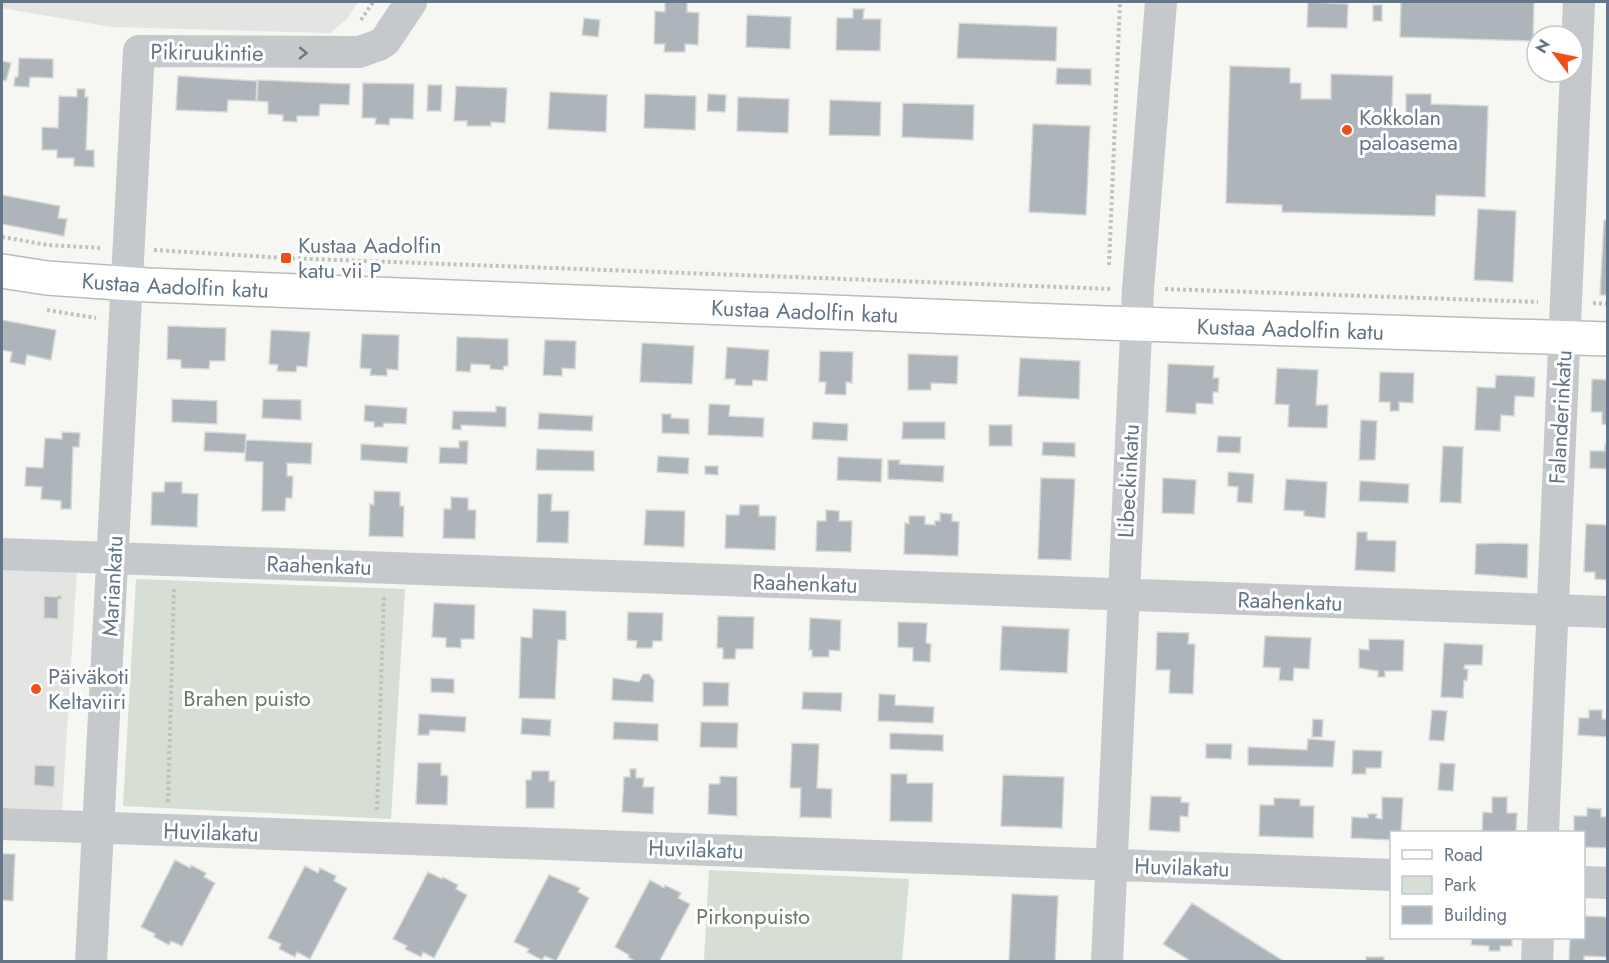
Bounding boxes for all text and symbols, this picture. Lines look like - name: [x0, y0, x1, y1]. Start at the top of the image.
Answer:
- north arrow: [1525, 24, 1585, 84]
- street label: Pikiruukintie: [150, 35, 264, 69]
- text: N: [1530, 35, 1556, 58]
- one-way arrow: [298, 47, 307, 59]
- place label: Kokkolan paloasema: [1359, 101, 1458, 158]
- marker: Kokkolan paloasema: [1340, 123, 1354, 137]
- place label: Kustaa Aadolfin katu vii P: [298, 229, 442, 286]
- marker: Kustaa Aadolfin katu vii P: [279, 251, 293, 265]
- street label: Kustaa Aadolfin katu: [81, 264, 269, 306]
- street label: Kustaa Aadolfin katu: [710, 291, 899, 331]
- street label: Kustaa Aadolfin katu: [1196, 310, 1385, 348]
- street label: Falanderinkatu: [1541, 349, 1579, 485]
- street label: Libeckinkatu: [1109, 423, 1147, 539]
- street label: Mariankatu: [93, 535, 131, 637]
- street label: Raahenkatu: [266, 547, 372, 583]
- street label: Raahenkatu: [752, 565, 858, 601]
- street label: Raahenkatu: [1237, 583, 1343, 619]
- place label: Päiväkoti Keltaviiri: [48, 660, 129, 717]
- marker: Päiväkoti Keltaviiri: [29, 682, 43, 696]
- park label: Brahen puisto: [183, 682, 311, 714]
- street label: Huvilakatu: [163, 814, 259, 850]
- street label: Huvilakatu: [648, 831, 744, 867]
- legend: [1390, 831, 1585, 939]
- text: Road: [1444, 842, 1483, 868]
- street label: Huvilakatu: [1134, 849, 1230, 885]
- text: Park: [1444, 872, 1476, 898]
- park label: Pirkonpuisto: [696, 900, 810, 932]
- text: Building: [1444, 902, 1507, 928]

